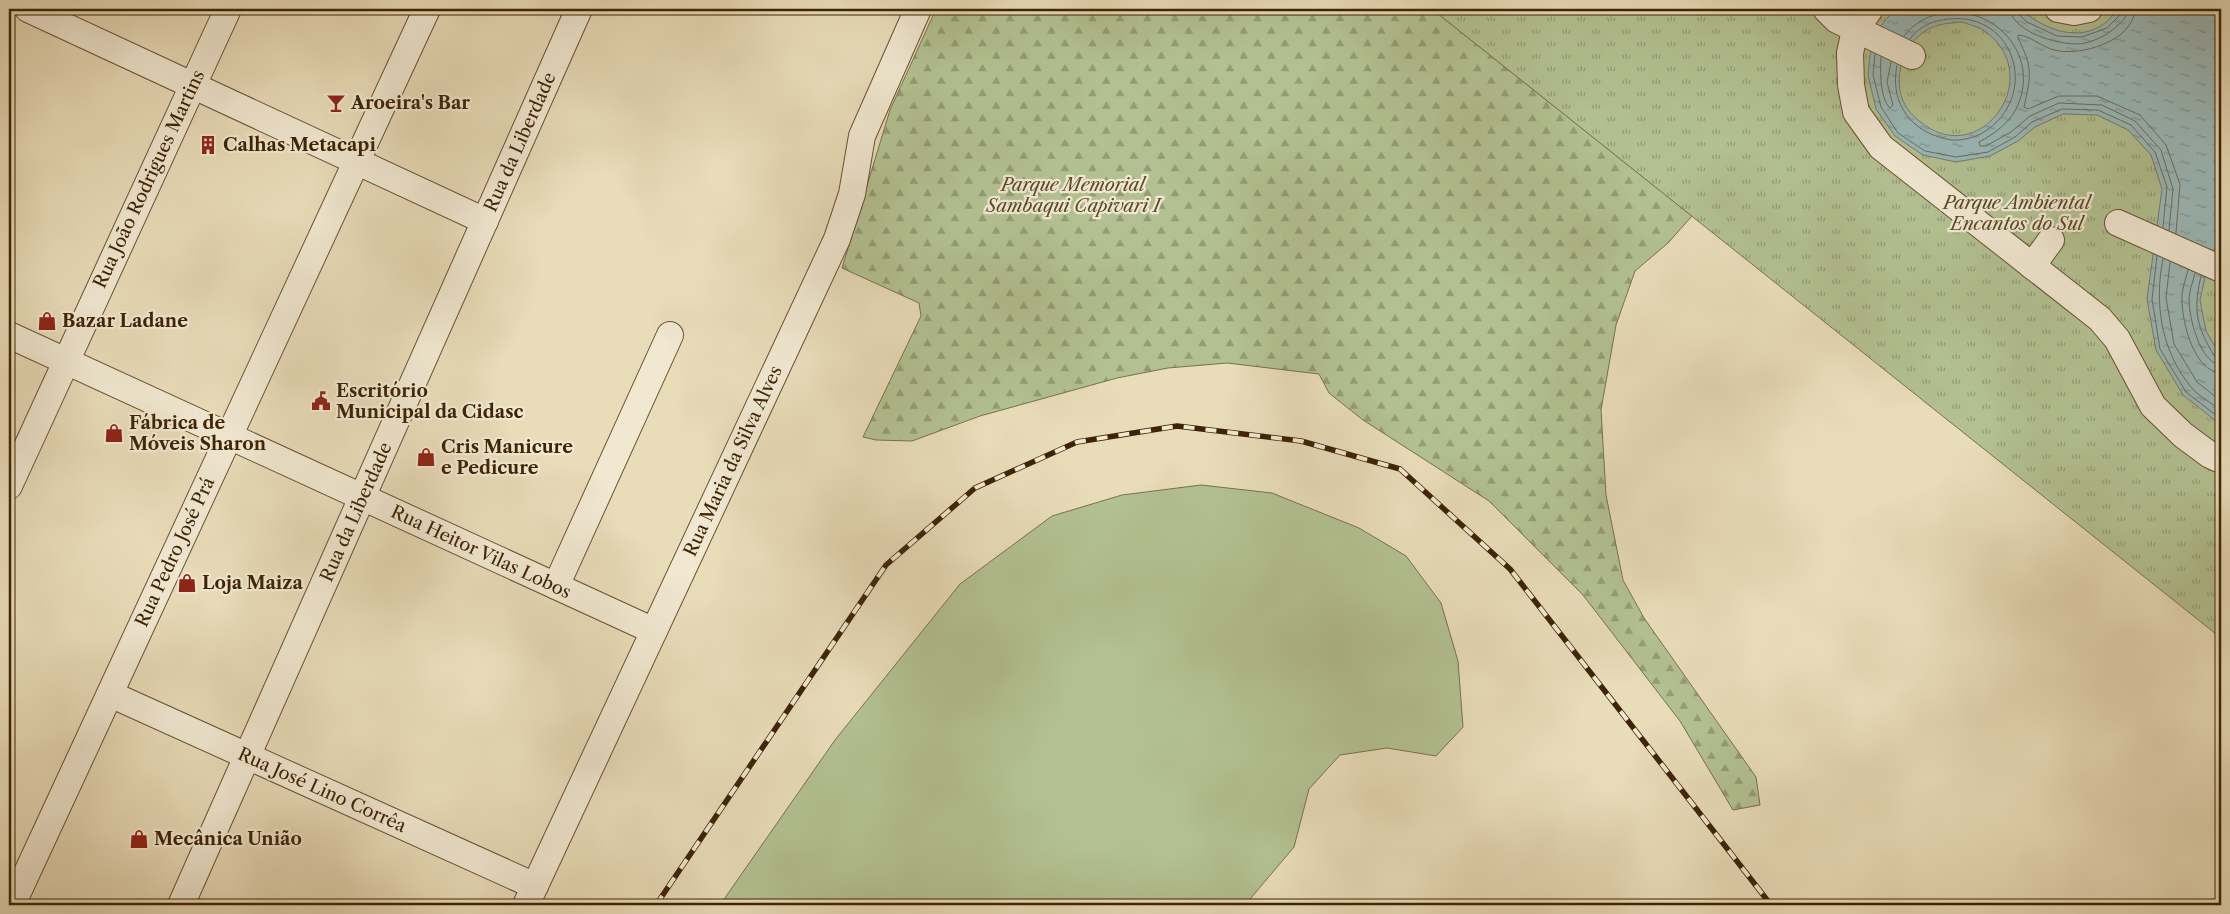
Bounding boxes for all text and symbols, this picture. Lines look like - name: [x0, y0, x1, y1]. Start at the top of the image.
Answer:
- street label: Rua João Rodrigues Martins: [89, 66, 209, 292]
- street label: Rua da Liberdade: [479, 69, 561, 215]
- bar icon: Aroeira's Bar: [325, 92, 347, 114]
- place label: Aroeira's Bar: [350, 92, 470, 114]
- building icon: Calhas Metacapi: [197, 134, 219, 156]
- place label: Calhas Metacapi: [223, 134, 376, 156]
- park label: Parque Memorial Sambaqui Capivari I: [985, 174, 1163, 217]
- park label: Parque Ambiental Encantos do Sul: [1941, 192, 2093, 235]
- shop icon: Bazar Ladane: [36, 310, 58, 332]
- place label: Bazar Ladane: [62, 310, 188, 332]
- street label: Rua Maria da Silva Alves: [679, 362, 787, 560]
- place label: Escritório Municipal da Cidasc: [336, 380, 523, 423]
- public building icon: Escritório Municipal da Cidasc: [310, 390, 332, 412]
- place label: Fábrica de Móveis Sharon: [129, 412, 267, 455]
- shop icon: Fábrica de Móveis Sharon: [103, 422, 125, 444]
- place label: Cris Manicure e Pedicure: [441, 436, 573, 479]
- street label: Rua da Liberdade: [315, 439, 397, 585]
- shop icon: Cris Manicure e Pedicure: [415, 446, 437, 468]
- street label: Rua Pedro José Prá: [131, 473, 220, 630]
- street label: Rua Heitor Vilas Lobos: [387, 501, 575, 603]
- shop icon: Loja Maiza: [176, 572, 198, 594]
- place label: Loja Maiza: [202, 572, 303, 594]
- street label: Rua José Lino Corrêa: [234, 743, 410, 837]
- shop icon: Mecânica União: [128, 828, 150, 850]
- place label: Mecânica União: [154, 828, 302, 850]

